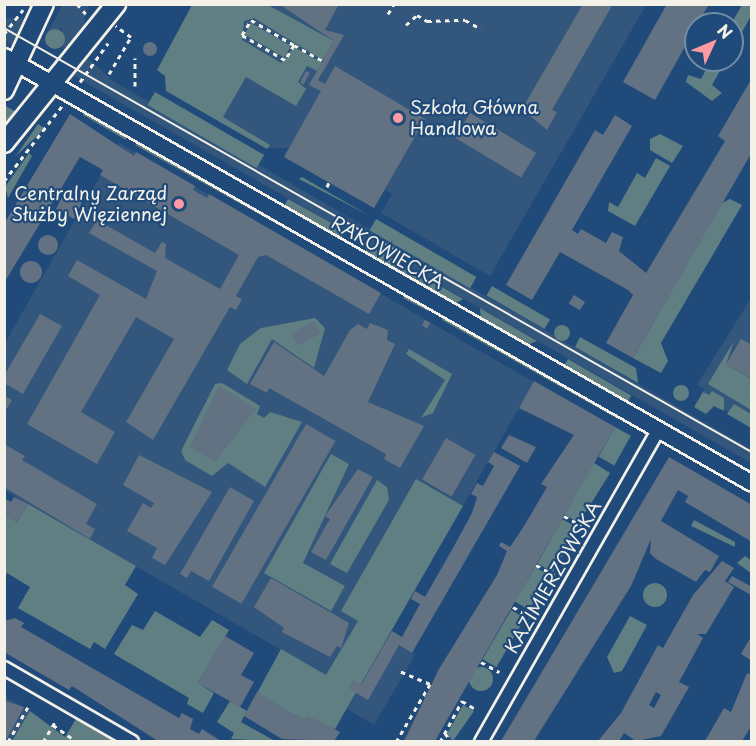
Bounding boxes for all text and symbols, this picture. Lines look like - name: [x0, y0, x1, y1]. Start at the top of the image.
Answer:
- north arrow: [684, 12, 744, 72]
- text: N: [712, 18, 739, 44]
- place label: Szkoła Główna Handlowa: [410, 97, 539, 140]
- marker: Szkoła Główna Handlowa: [391, 111, 405, 125]
- place label: Centralny Zarząd Służby Więziennej: [13, 183, 167, 226]
- marker: Centralny Zarząd Służby Więziennej: [172, 197, 186, 211]
- street label: RAKOWIECKA: [328, 211, 448, 293]
- street label: KAZIMIERZOWSKA: [501, 497, 605, 657]

